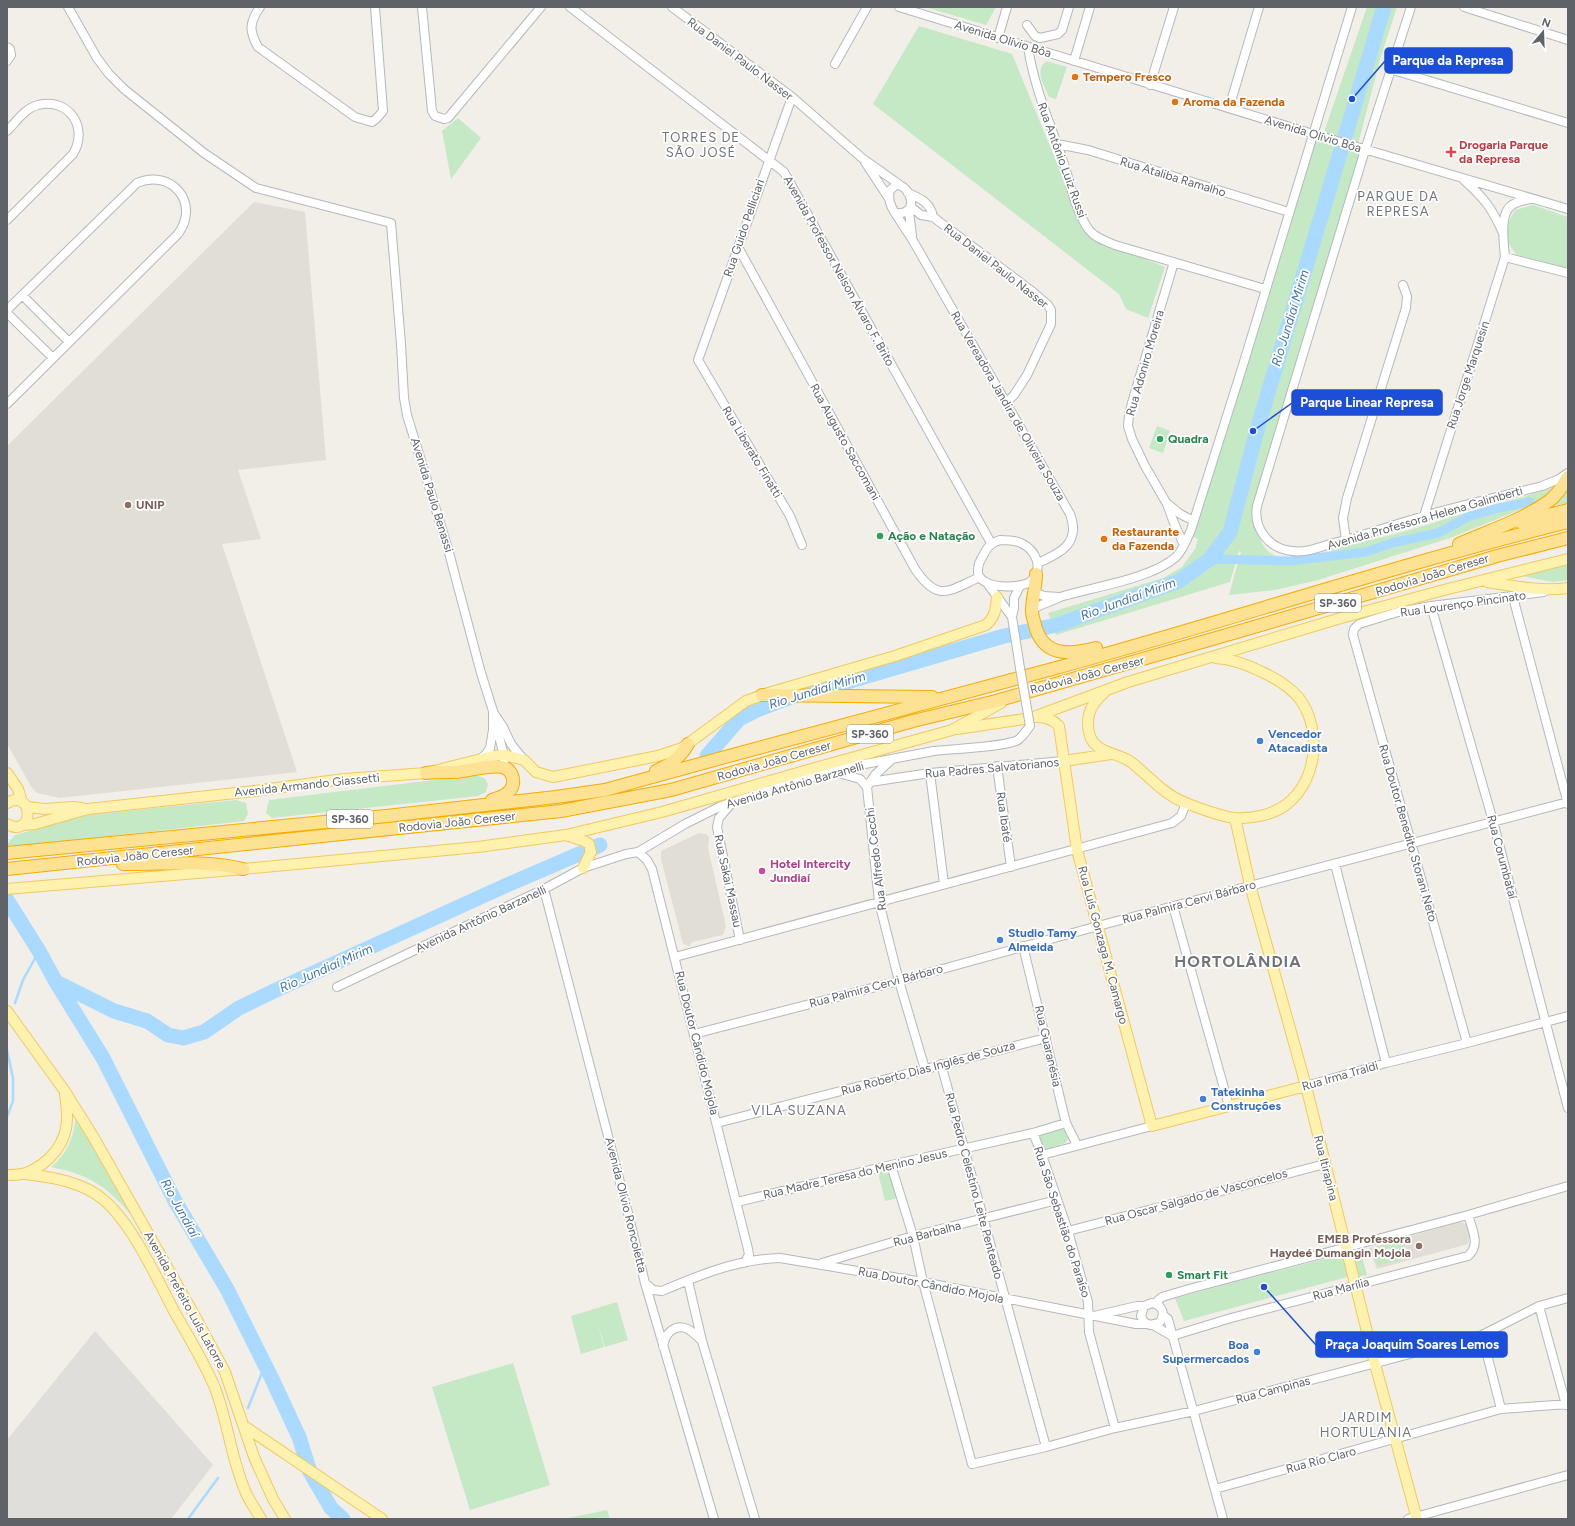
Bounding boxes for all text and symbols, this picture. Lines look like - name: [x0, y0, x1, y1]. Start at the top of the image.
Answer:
- north arrow: [1523, 12, 1563, 52]
- street label: Rua Daniel Paulo Nasser: [684, 15, 796, 103]
- text: N: [1540, 15, 1552, 31]
- street label: Avenida Olívio Bôa: [953, 18, 1053, 60]
- callout: Parque da Represa: [1385, 48, 1512, 73]
- text: Parque da Represa: [1392, 53, 1504, 68]
- place label: Tempero Fresco: [1083, 70, 1171, 84]
- marker: Tempero Fresco: [1070, 72, 1080, 82]
- place label: Aroma da Fazenda: [1183, 95, 1285, 109]
- marker: Aroma da Fazenda: [1170, 97, 1180, 107]
- street label: Rua Antônio Luiz Russi: [1035, 100, 1089, 220]
- street label: Avenida Olívio Bôa: [1263, 113, 1363, 155]
- district label: TORRES DE SÃO JOSÉ: [662, 130, 740, 160]
- place label: Drogaria Parque da Represa: [1459, 138, 1548, 166]
- marker: Drogaria Parque da Represa: [1446, 147, 1456, 157]
- street label: Rua Ataliba Ramalho: [1118, 154, 1228, 200]
- street label: Avenida Professor Nelson Álvaro F. Brito: [781, 173, 897, 369]
- street label: Rua Guido Pelliciari: [721, 177, 767, 279]
- district label: PARQUE DA REPRESA: [1357, 189, 1439, 219]
- street label: Rua Daniel Paulo Nasser: [941, 221, 1051, 311]
- water label: Rio Jundiaí Mirim: [1268, 268, 1312, 368]
- street label: Rua Adoniro Moreira: [1123, 308, 1167, 418]
- street label: Rua Vereadora Jandira de Oliveira Souza: [948, 309, 1068, 503]
- street label: Rua Jorge Marquesin: [1444, 319, 1492, 431]
- street label: Rua Augusto Saccomani: [807, 381, 883, 503]
- callout: Parque Linear Represa: [1292, 390, 1442, 415]
- text: Parque Linear Represa: [1300, 395, 1434, 410]
- street label: Rua Liberato Finatti: [719, 404, 785, 500]
- place label: Quadra: [1168, 432, 1209, 446]
- marker: Quadra: [1155, 434, 1165, 444]
- street label: Avenida Paulo Benassi: [408, 436, 456, 554]
- street label: Avenida Professora Helena Galimberti: [1326, 483, 1524, 553]
- place label: UNIP: [136, 498, 165, 512]
- marker: UNIP: [123, 500, 133, 510]
- place label: Restaurante da Fazenda: [1112, 525, 1179, 553]
- place label: Ação e Natação: [888, 529, 975, 543]
- marker: Ação e Natação: [875, 531, 885, 541]
- marker: Restaurante da Fazenda: [1099, 534, 1109, 544]
- street label: Rodovia João Cereser: [1374, 551, 1490, 599]
- water label: Rio Jundiaí Mirim: [1078, 575, 1178, 623]
- street label: Rua Lourenço Pincinato: [1399, 588, 1527, 620]
- road number: SP-360: [1315, 594, 1361, 612]
- street label: Rodovia João Cereser: [1028, 653, 1146, 697]
- water label: Rio Jundiaí Mirim: [767, 668, 867, 712]
- road number: SP-360: [847, 725, 893, 743]
- place label: Vencedor Atacadista: [1268, 727, 1328, 755]
- marker: Vencedor Atacadista: [1255, 736, 1265, 746]
- street label: Rodovia João Cereser: [716, 738, 832, 784]
- street label: Rua Doutor Benedito Storani Neto: [1376, 743, 1440, 923]
- street label: Rua Padres Salvatorianos: [924, 755, 1060, 781]
- street label: Avenida Antônio Barzanelli: [724, 759, 866, 811]
- street label: Avenida Armando Giassetti: [234, 770, 380, 800]
- street label: Rua Ibaté: [994, 791, 1015, 844]
- street label: Rua Alfredo Cecchi: [863, 807, 889, 911]
- street label: Rodovia João Cereser: [398, 809, 516, 835]
- road number: SP-360: [327, 810, 373, 828]
- street label: Rua Corumbataí: [1484, 813, 1520, 902]
- street label: Rua Sakai Massau: [711, 833, 745, 929]
- street label: Rodovia João Cereser: [76, 843, 194, 869]
- place label: Hotel Intercity Jundiaí: [770, 857, 851, 885]
- street label: Rua Luís Gonzaga M. Camargo: [1075, 864, 1131, 1026]
- marker: Hotel Intercity Jundiaí: [757, 866, 767, 876]
- street label: Rua Palmira Cervi Bárbaro: [1121, 877, 1257, 927]
- street label: Avenida Antônio Barzanelli: [413, 882, 549, 956]
- place label: Studio Tamy Almeida: [1008, 926, 1077, 954]
- marker: Studio Tamy Almeida: [995, 935, 1005, 945]
- water label: Rio Jundiaí Mirim: [277, 941, 375, 995]
- district label: HORTOLÂNDIA: [1174, 952, 1302, 971]
- street label: Rua Palmira Cervi Bárbaro: [808, 961, 944, 1011]
- street label: Rua Doutor Cândido Mojola: [672, 970, 722, 1116]
- street label: Rua Guaranésia: [1032, 1004, 1064, 1088]
- street label: Rua Roberto Dias Inglês de Souza: [839, 1038, 1017, 1098]
- street label: Rua Irma Traldi: [1300, 1058, 1380, 1094]
- place label: Tatekinha Construções: [1211, 1085, 1281, 1113]
- street label: Rua Pedro Celestino Leite Penteado: [942, 1091, 1006, 1281]
- marker: Tatekinha Construções: [1198, 1094, 1208, 1104]
- district label: VILA SUZANA: [751, 1103, 847, 1118]
- street label: Rua Itirapina: [1311, 1134, 1341, 1202]
- street label: Avenida Olívio Roncoletta: [602, 1136, 650, 1274]
- street label: Rua São Sebastião do Paraíso: [1031, 1145, 1093, 1299]
- street label: Rua Madre Teresa do Menino Jesus: [762, 1146, 949, 1202]
- street label: Rua Oscar Salgado de Vasconcelos: [1103, 1166, 1289, 1228]
- water label: Rio Jundiaí: [158, 1176, 203, 1242]
- street label: Rua Barbalha: [892, 1218, 962, 1250]
- street label: Avenida Prefeito Luís Latorre: [141, 1229, 229, 1371]
- place label: EMEB Professora Haydeé Dumangin Mojola: [1270, 1232, 1411, 1260]
- marker: EMEB Professora Haydeé Dumangin Mojola: [1414, 1241, 1424, 1251]
- street label: Rua Doutor Cândido Mojola: [857, 1264, 1005, 1306]
- place label: Smart Fit: [1177, 1268, 1228, 1282]
- marker: Smart Fit: [1164, 1270, 1174, 1280]
- street label: Rua Marília: [1311, 1275, 1371, 1303]
- callout: Praça Joaquim Soares Lemos: [1316, 1332, 1507, 1357]
- text: Praça Joaquim Soares Lemos: [1325, 1337, 1499, 1352]
- place label: Boa Supermercados: [1162, 1338, 1249, 1366]
- marker: Boa Supermercados: [1252, 1347, 1262, 1357]
- street label: Rua Campinas: [1234, 1373, 1312, 1407]
- district label: JARDIM HORTULANIA: [1320, 1410, 1412, 1440]
- street label: Rua Río Claro: [1284, 1444, 1358, 1476]

